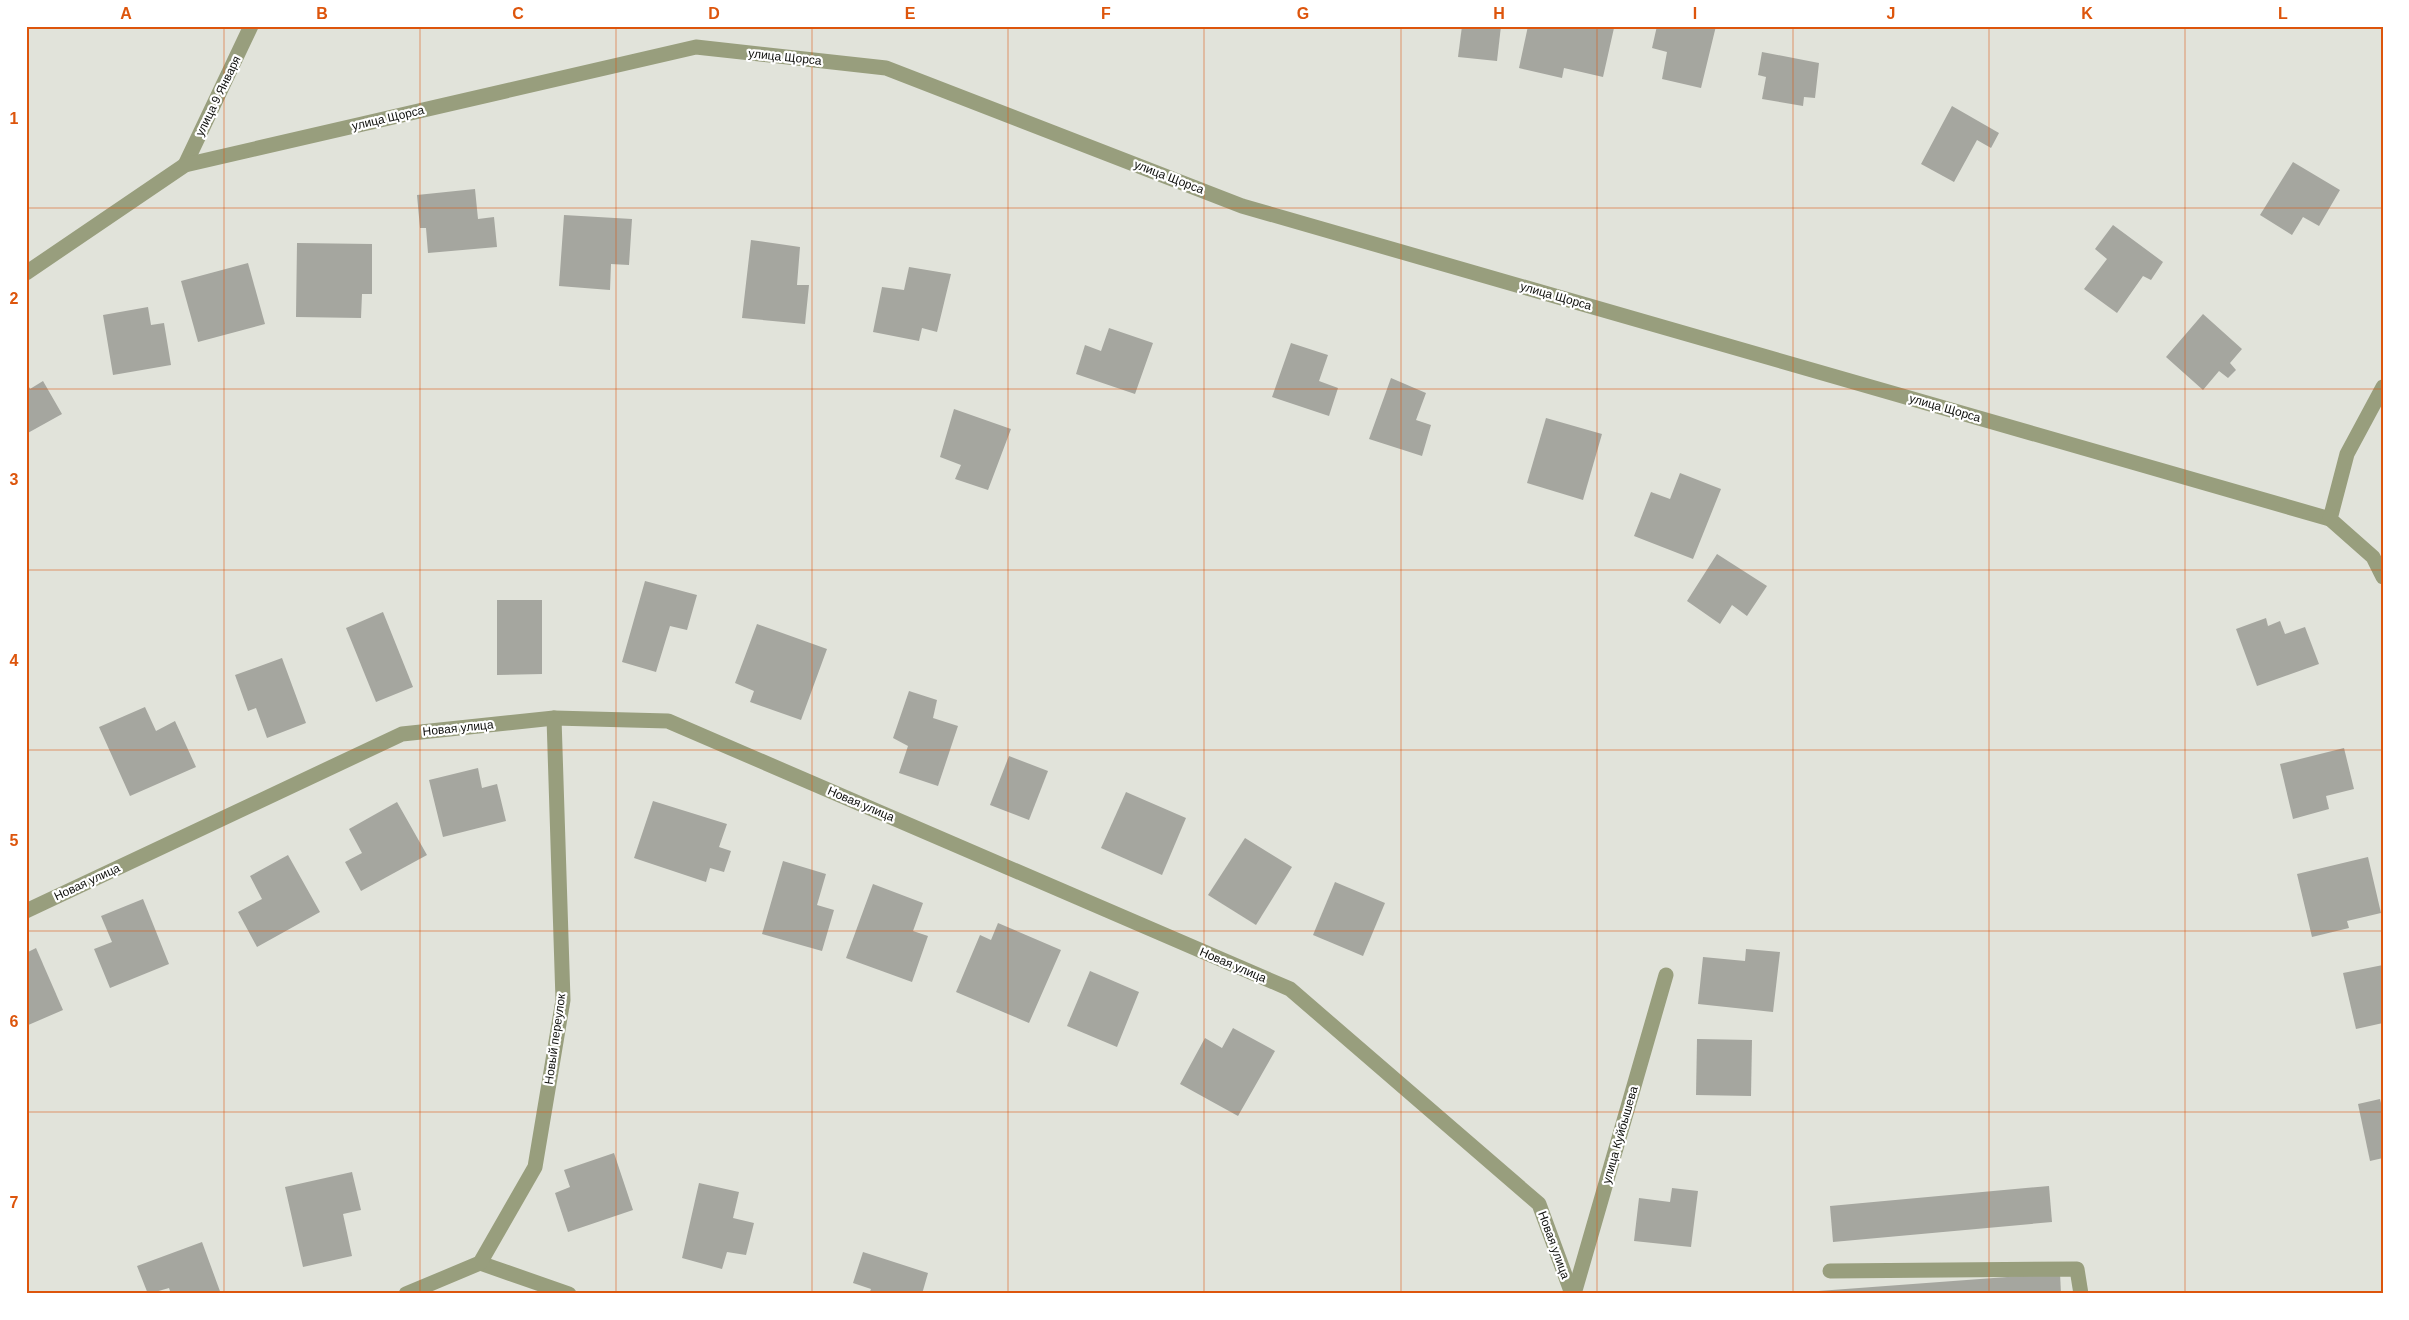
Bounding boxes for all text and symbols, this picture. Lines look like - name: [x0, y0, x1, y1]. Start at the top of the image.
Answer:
- text: A: [120, 5, 132, 22]
- text: B: [316, 5, 328, 22]
- text: C: [512, 5, 524, 22]
- text: D: [708, 5, 720, 22]
- text: E: [905, 5, 916, 22]
- text: F: [1101, 5, 1111, 22]
- text: G: [1297, 5, 1309, 22]
- text: H: [1493, 5, 1505, 22]
- text: I: [1693, 5, 1697, 22]
- text: J: [1887, 5, 1895, 22]
- text: K: [2081, 5, 2093, 22]
- text: L: [2278, 5, 2288, 22]
- street label: улица Щорса: [748, 46, 823, 68]
- street label: улица 9 Января: [193, 54, 243, 138]
- street label: улица Щорса: [351, 103, 426, 133]
- text: 1: [10, 110, 19, 127]
- street label: улица Щорса: [1132, 157, 1206, 197]
- street label: улица Щорса: [1519, 279, 1594, 313]
- text: 2: [10, 290, 19, 307]
- street label: улица Щорса: [1908, 391, 1983, 425]
- text: 3: [10, 471, 19, 488]
- text: 4: [10, 652, 19, 669]
- street label: Новая улица: [422, 717, 494, 739]
- street label: Новая улица: [826, 784, 897, 824]
- text: 5: [10, 832, 19, 849]
- street label: Новая улица: [52, 861, 122, 903]
- street label: Новая улица: [1198, 945, 1269, 985]
- street label: Новый переулок: [542, 992, 568, 1085]
- text: 6: [10, 1013, 19, 1030]
- street label: улица Куйбышева: [1599, 1084, 1641, 1185]
- text: 7: [10, 1194, 19, 1211]
- street label: Новая улица: [1535, 1209, 1573, 1281]

